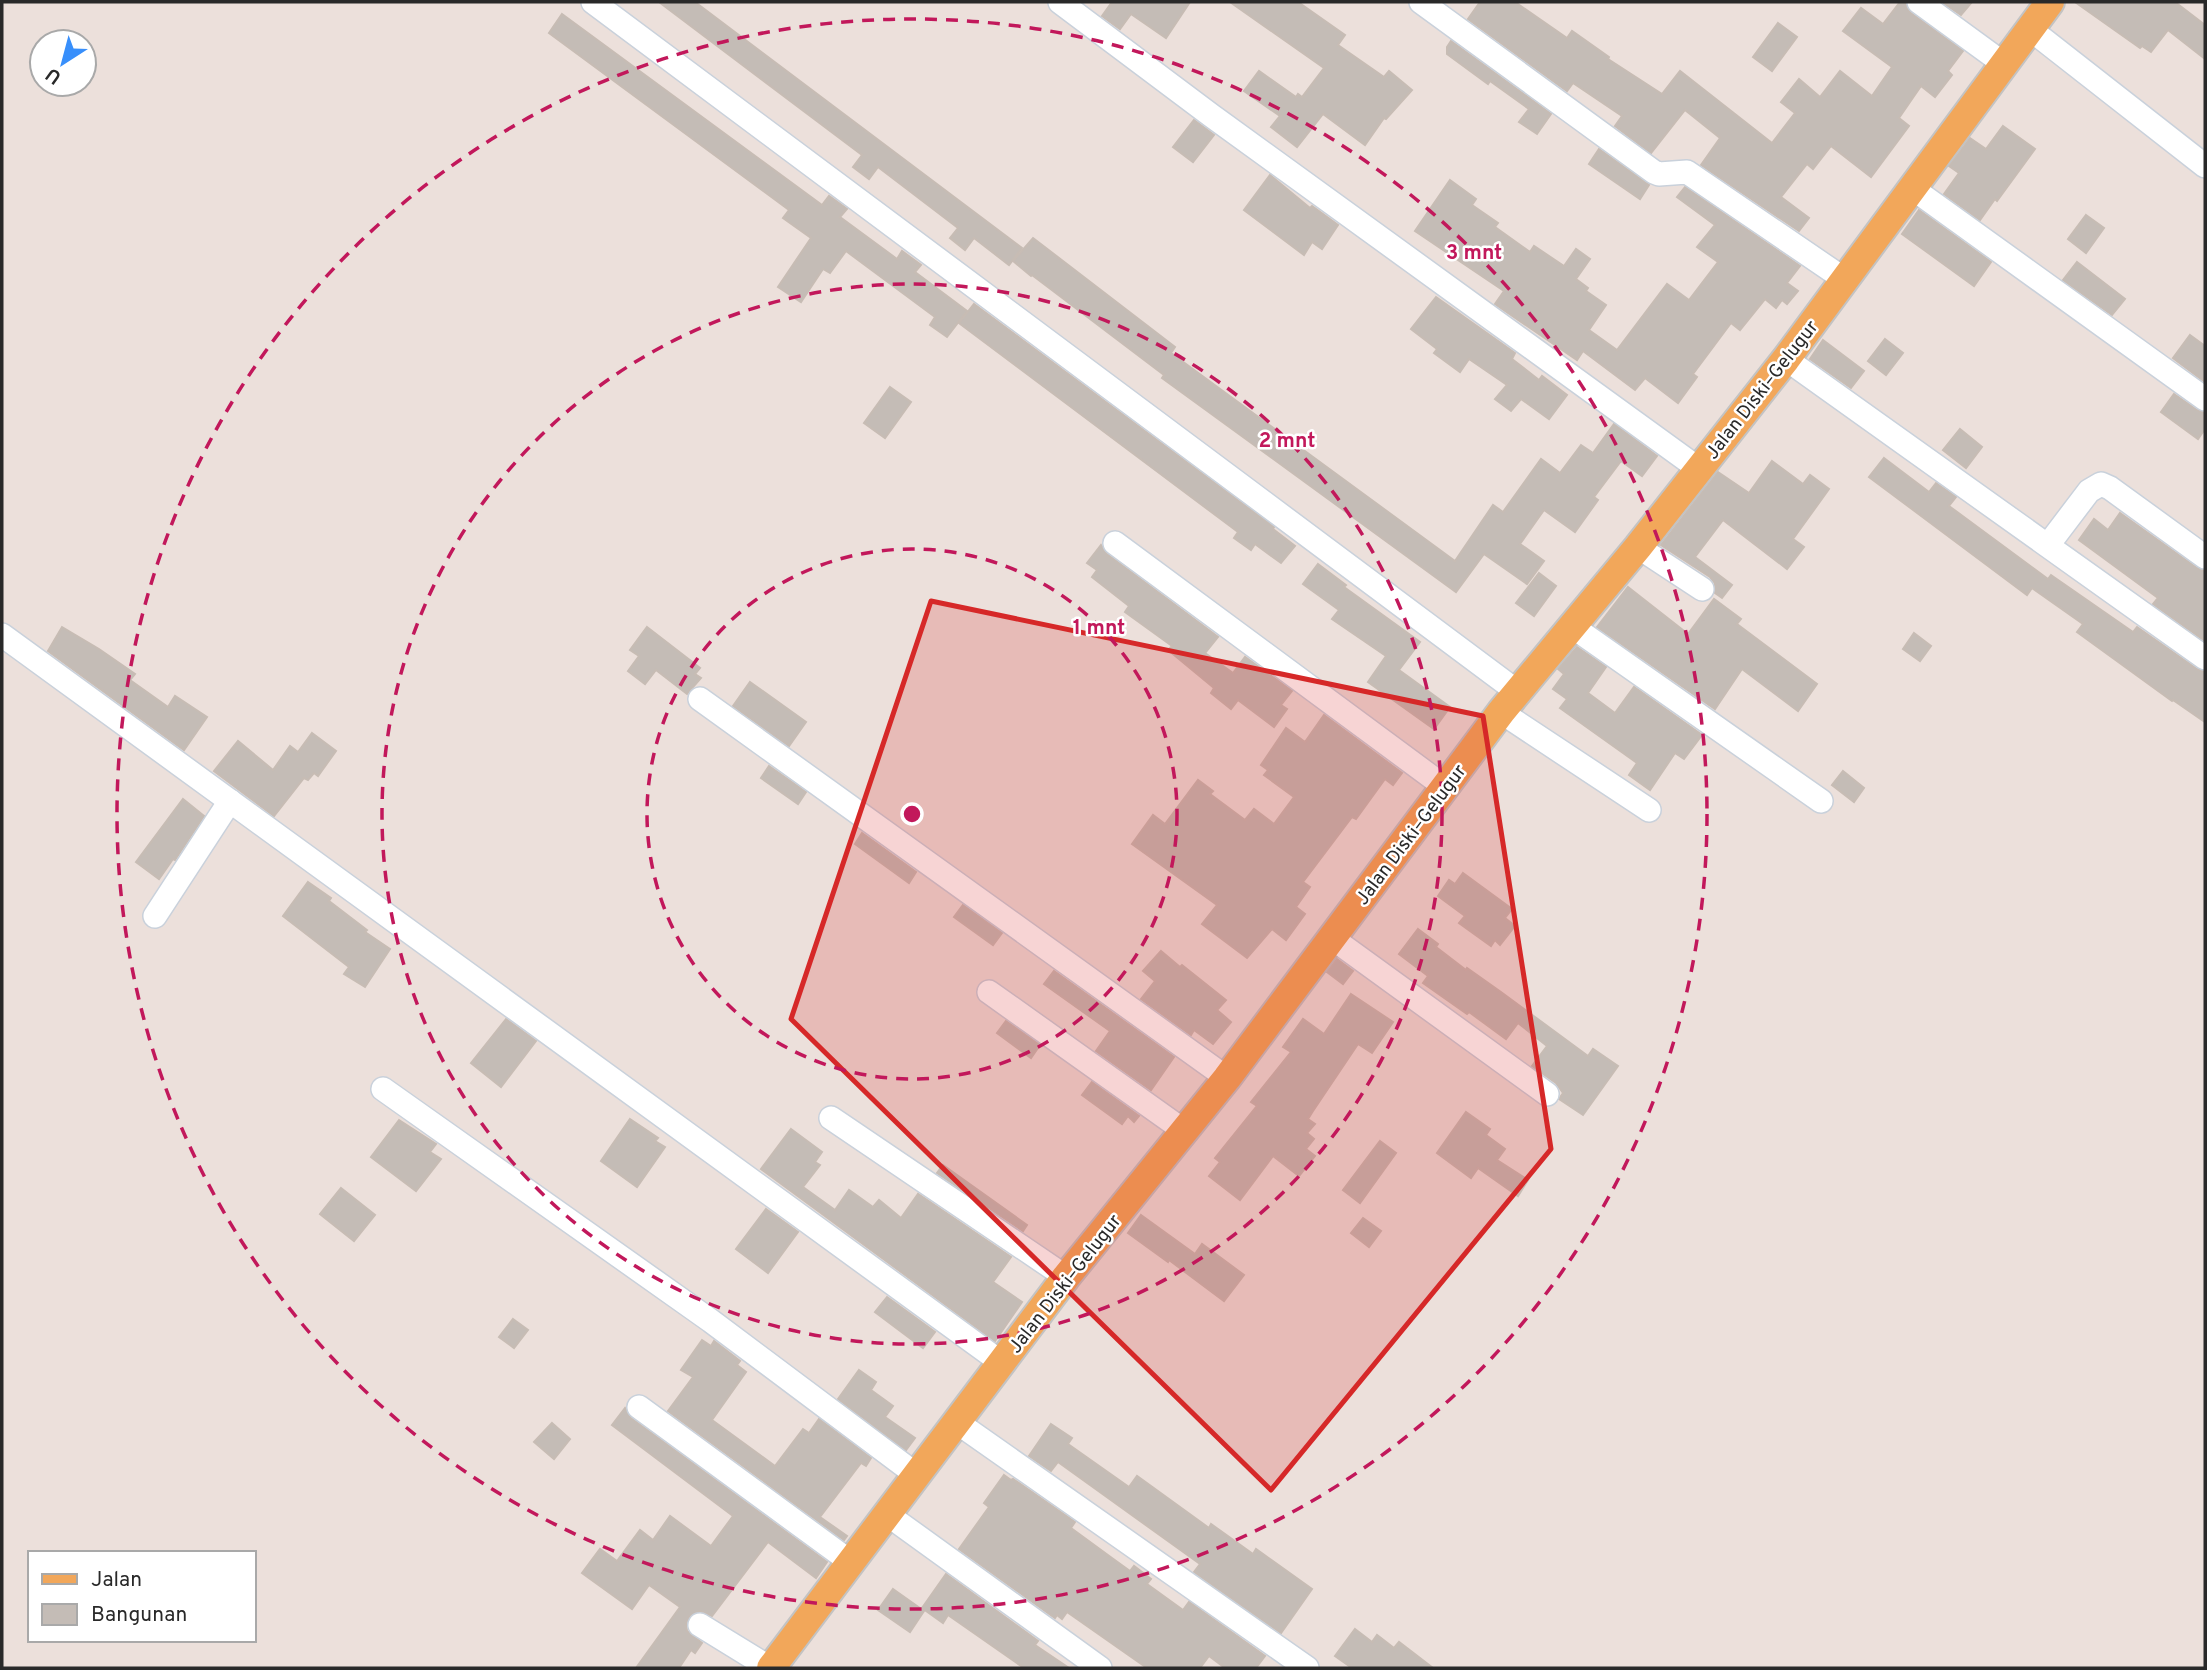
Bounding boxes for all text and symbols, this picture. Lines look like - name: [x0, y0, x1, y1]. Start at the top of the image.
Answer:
- north arrow: [28, 28, 98, 98]
- text: U: [42, 61, 67, 89]
- text: 3 mnt: [1446, 240, 1502, 267]
- street label: Jalan Diski–Gelugur: [1701, 315, 1825, 465]
- text: 2 mnt: [1259, 428, 1315, 455]
- text: 1 mnt: [1073, 615, 1125, 642]
- street label: Jalan Diski–Gelugur: [1351, 760, 1473, 910]
- centre of rings: [900, 802, 924, 826]
- street label: Jalan Diski–Gelugur: [1004, 1209, 1128, 1359]
- legend: [28, 1551, 256, 1642]
- text: Jalan: [91, 1567, 142, 1594]
- text: Bangunan: [91, 1602, 187, 1629]

